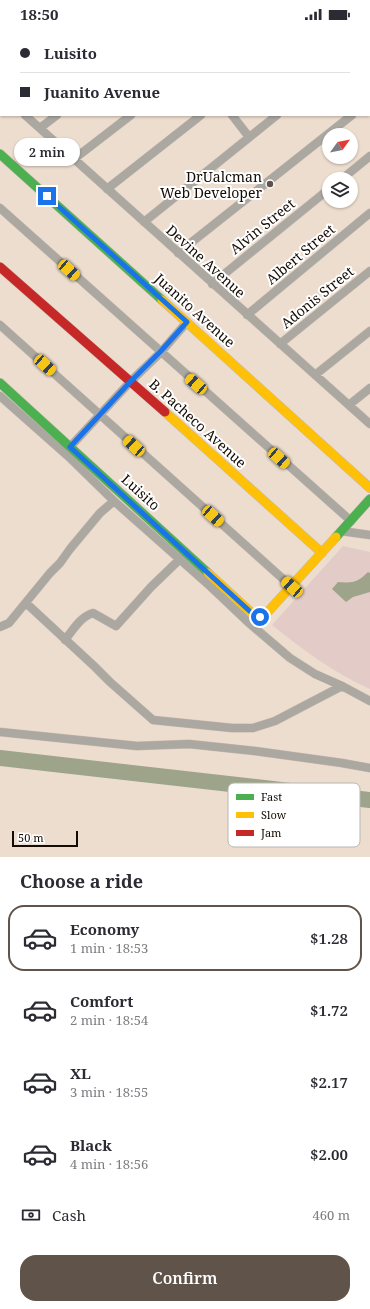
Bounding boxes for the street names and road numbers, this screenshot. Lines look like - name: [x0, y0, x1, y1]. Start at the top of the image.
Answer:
- street label: Alvin Street: [226, 194, 299, 258]
- street label: Devine Avenue: [162, 220, 250, 302]
- street label: Albert Street: [262, 220, 339, 288]
- street label: Adonis Street: [277, 262, 358, 332]
- street label: Juanito Avenue: [150, 268, 239, 351]
- street label: B. Pacheco Avenue: [145, 374, 251, 472]
- street label: Luisito: [118, 470, 164, 514]

